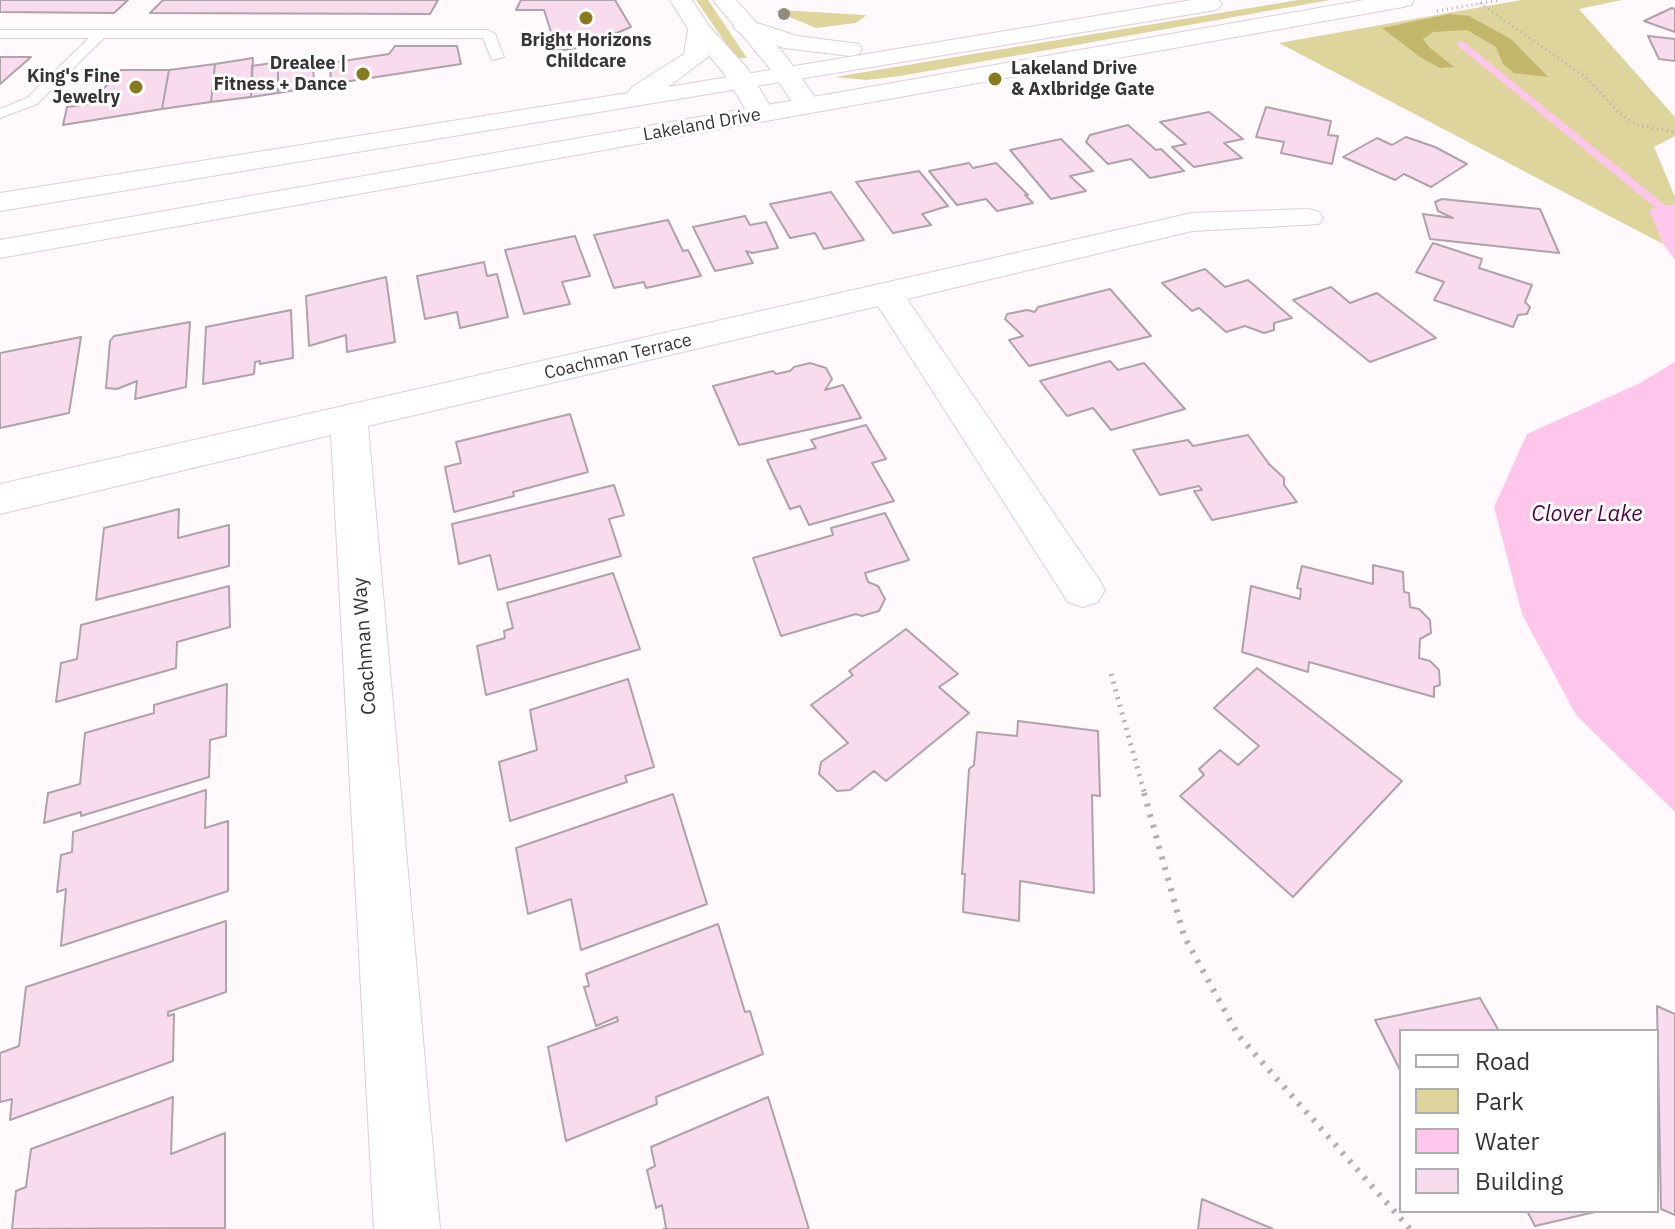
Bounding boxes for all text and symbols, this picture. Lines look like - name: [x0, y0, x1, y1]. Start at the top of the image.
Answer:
- marker: Bright Horizons Childcare: [577, 9, 595, 27]
- place label: Bright Horizons Childcare: [521, 30, 651, 72]
- place label: Drealee | Fitness + Dance: [213, 53, 347, 96]
- place label: Lakeland Drive & Axlbridge Gate: [1011, 58, 1155, 100]
- marker: Drealee | Fitness + Dance: [354, 65, 372, 83]
- place label: King's Fine Jewelry: [27, 66, 120, 108]
- marker: Lakeland Drive & Axlbridge Gate: [986, 70, 1004, 88]
- marker: King's Fine Jewelry: [127, 78, 145, 96]
- street label: Lakeland Drive: [642, 104, 762, 146]
- street label: Coachman Terrace: [542, 330, 694, 384]
- water label: Clover Lake: [1532, 502, 1642, 528]
- street label: Coachman Way: [348, 576, 382, 716]
- legend: [1399, 1029, 1659, 1213]
- text: Road: [1475, 1045, 1530, 1077]
- text: Park: [1475, 1085, 1524, 1117]
- text: Water: [1475, 1125, 1539, 1157]
- text: Building: [1475, 1165, 1563, 1197]

